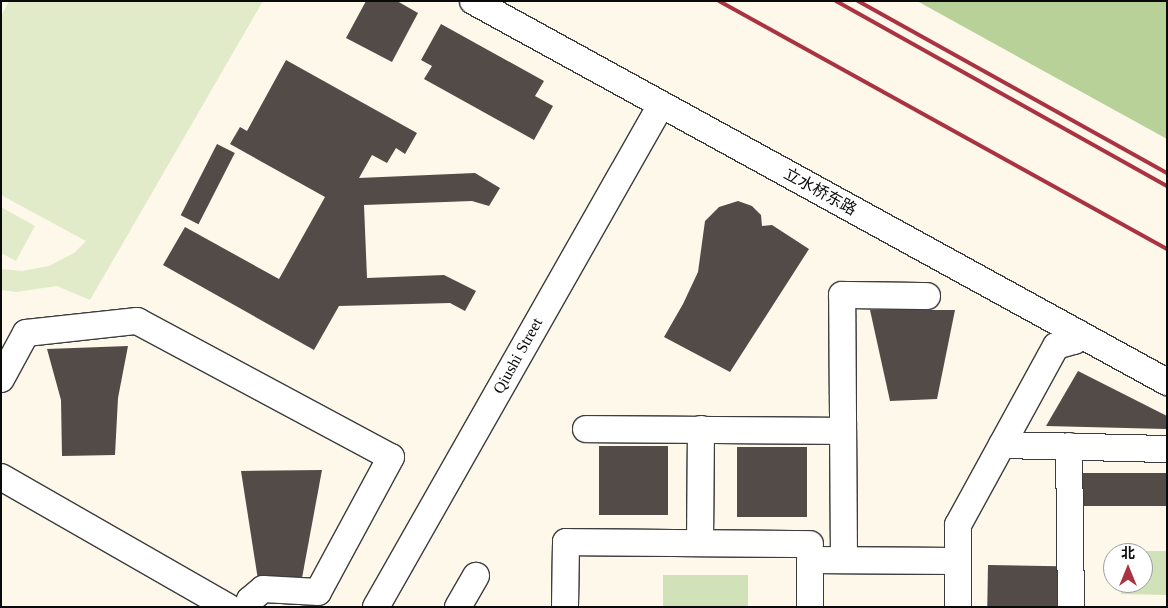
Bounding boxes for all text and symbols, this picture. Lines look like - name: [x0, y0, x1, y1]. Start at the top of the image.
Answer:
- street label: 立水桥东路: [780, 164, 860, 220]
- street label: Qiushi Street: [489, 315, 547, 397]
- north arrow: [1103, 543, 1153, 593]
- text: 北: [1121, 546, 1135, 561]

